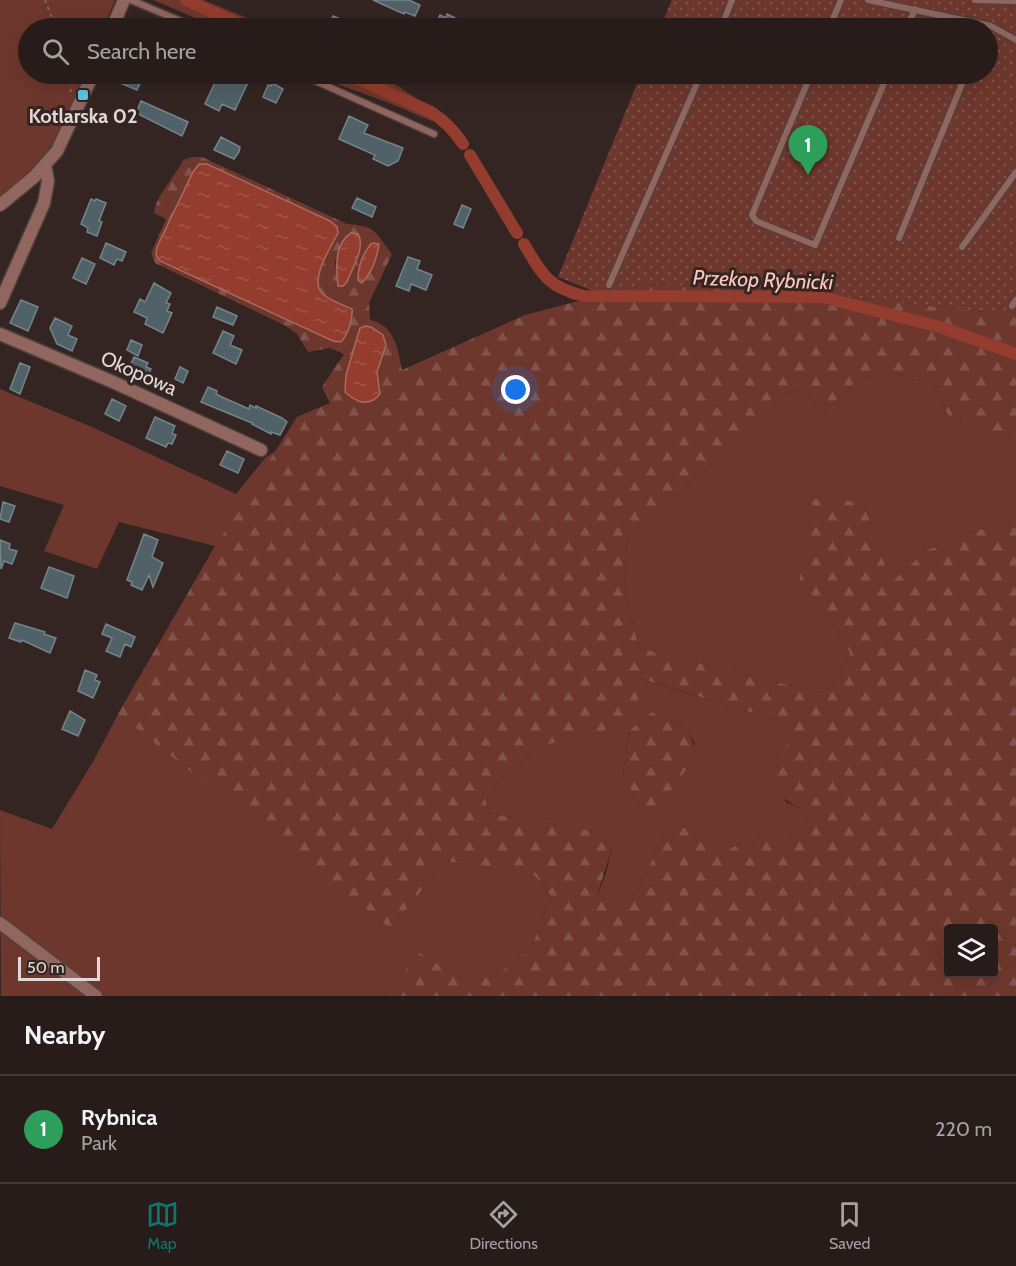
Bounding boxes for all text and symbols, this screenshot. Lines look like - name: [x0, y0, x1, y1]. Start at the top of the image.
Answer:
- search box: [18, 18, 998, 84]
- icon: search: [39, 35, 72, 68]
- text: Search here: [87, 38, 196, 65]
- marker: Kotlarska 02: [76, 88, 90, 102]
- place label: Kotlarska 02: [28, 104, 138, 128]
- pin: 1: [788, 126, 828, 175]
- water label: Przekop Rybnicki: [692, 265, 834, 294]
- street label: Okopowa: [97, 346, 181, 401]
- your location: [501, 375, 530, 404]
- map controls: [944, 924, 998, 978]
- button: layers: [944, 924, 998, 978]
- scale bar: [18, 954, 100, 982]
- text: 50 m: [27, 958, 64, 977]
- text: Nearby: [24, 1019, 105, 1051]
- text: Rybnica: [81, 1104, 157, 1131]
- text: 1: [40, 1117, 47, 1141]
- text: 220 m: [935, 1117, 992, 1141]
- text: Park: [81, 1131, 117, 1155]
- tab: Map: [146, 1198, 179, 1253]
- tab: Directions: [470, 1198, 538, 1253]
- tab: Saved: [829, 1198, 870, 1253]

